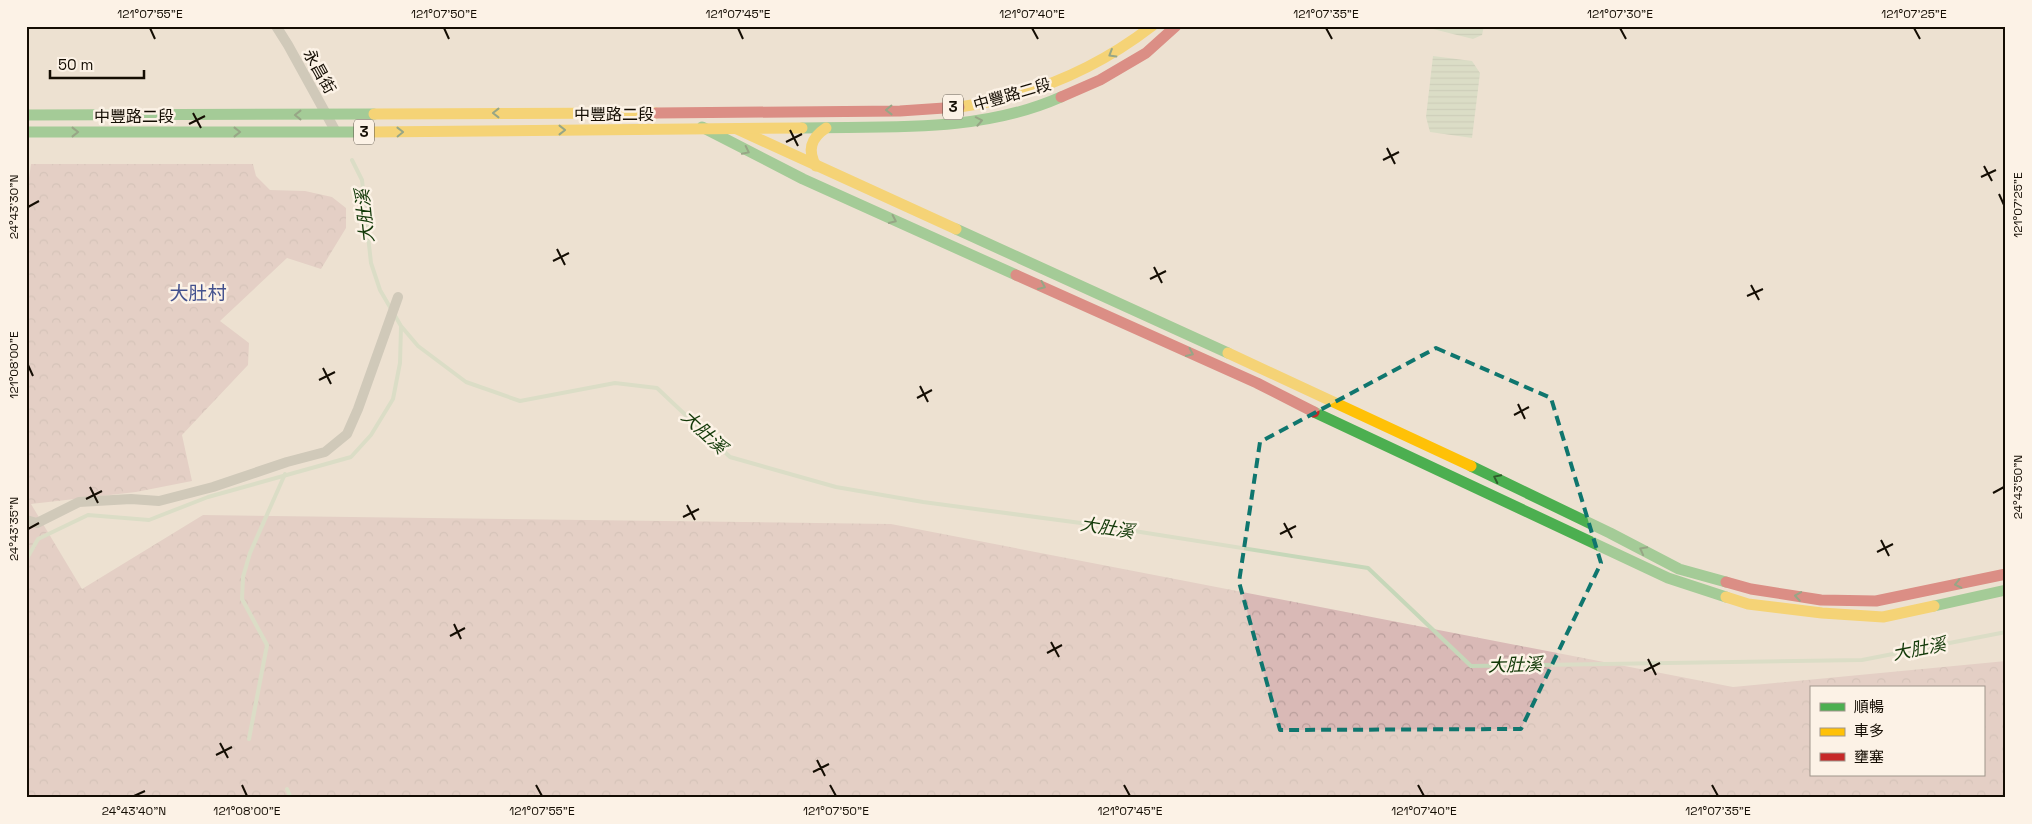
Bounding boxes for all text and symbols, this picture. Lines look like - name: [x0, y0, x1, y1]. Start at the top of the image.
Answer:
- text: 121°07'55"E: [117, 6, 183, 22]
- text: 121°07'50"E: [411, 6, 477, 22]
- text: 121°07'45"E: [705, 6, 771, 22]
- text: 121°07'40"E: [999, 6, 1065, 22]
- text: 121°07'35"E: [1293, 6, 1359, 22]
- text: 121°07'30"E: [1587, 6, 1653, 22]
- text: 121°07'25"E: [1881, 6, 1947, 22]
- street label: 永昌街: [299, 45, 340, 97]
- scale bar: [50, 48, 144, 80]
- one-way arrow: [1108, 48, 1117, 58]
- text: 50 m: [58, 55, 93, 74]
- street label: 中豐路二段: [971, 73, 1053, 116]
- road number: 3: [943, 94, 963, 120]
- street label: 中豐路二段: [574, 104, 654, 125]
- one-way arrow: [885, 105, 893, 115]
- street label: 中豐路二段: [94, 106, 174, 127]
- one-way arrow: [492, 108, 500, 118]
- one-way arrow: [294, 110, 302, 120]
- one-way arrow: [975, 116, 984, 126]
- road number: 3: [354, 120, 374, 144]
- one-way arrow: [559, 125, 567, 135]
- one-way arrow: [72, 127, 79, 137]
- one-way arrow: [234, 127, 242, 137]
- one-way arrow: [396, 127, 404, 137]
- one-way arrow: [741, 145, 750, 155]
- text: 121°07'25"E: [2010, 172, 2026, 238]
- text: 24°43'30"N: [6, 175, 22, 239]
- water label: 大肚溪: [350, 185, 379, 244]
- one-way arrow: [888, 214, 897, 224]
- one-way arrow: [1037, 280, 1046, 291]
- district label: 大肚村: [169, 281, 227, 306]
- text: 121°08'00"E: [6, 331, 22, 399]
- one-way arrow: [1185, 346, 1194, 357]
- water label: 大肚溪: [677, 405, 734, 461]
- text: 24°43'50"N: [2010, 455, 2026, 519]
- one-way arrow: [1493, 474, 1502, 484]
- text: 24°43'35"N: [6, 497, 22, 561]
- water label: 大肚溪: [1079, 512, 1139, 544]
- one-way arrow: [1639, 546, 1648, 556]
- one-way arrow: [1954, 578, 1963, 589]
- one-way arrow: [1793, 592, 1802, 602]
- water label: 大肚溪: [1890, 631, 1951, 665]
- water label: 大肚溪: [1488, 652, 1545, 676]
- legend: [1810, 686, 1984, 776]
- text: 順暢: [1854, 697, 1884, 716]
- text: 車多: [1854, 721, 1884, 740]
- text: 壅塞: [1854, 747, 1884, 766]
- text: 24°43'40"N: [102, 803, 166, 819]
- text: 121°08'00"E: [213, 803, 281, 819]
- text: 121°07'55"E: [509, 803, 575, 819]
- text: 121°07'50"E: [803, 803, 869, 819]
- text: 121°07'45"E: [1097, 803, 1163, 819]
- text: 121°07'40"E: [1391, 803, 1457, 819]
- text: 121°07'35"E: [1685, 803, 1751, 819]

